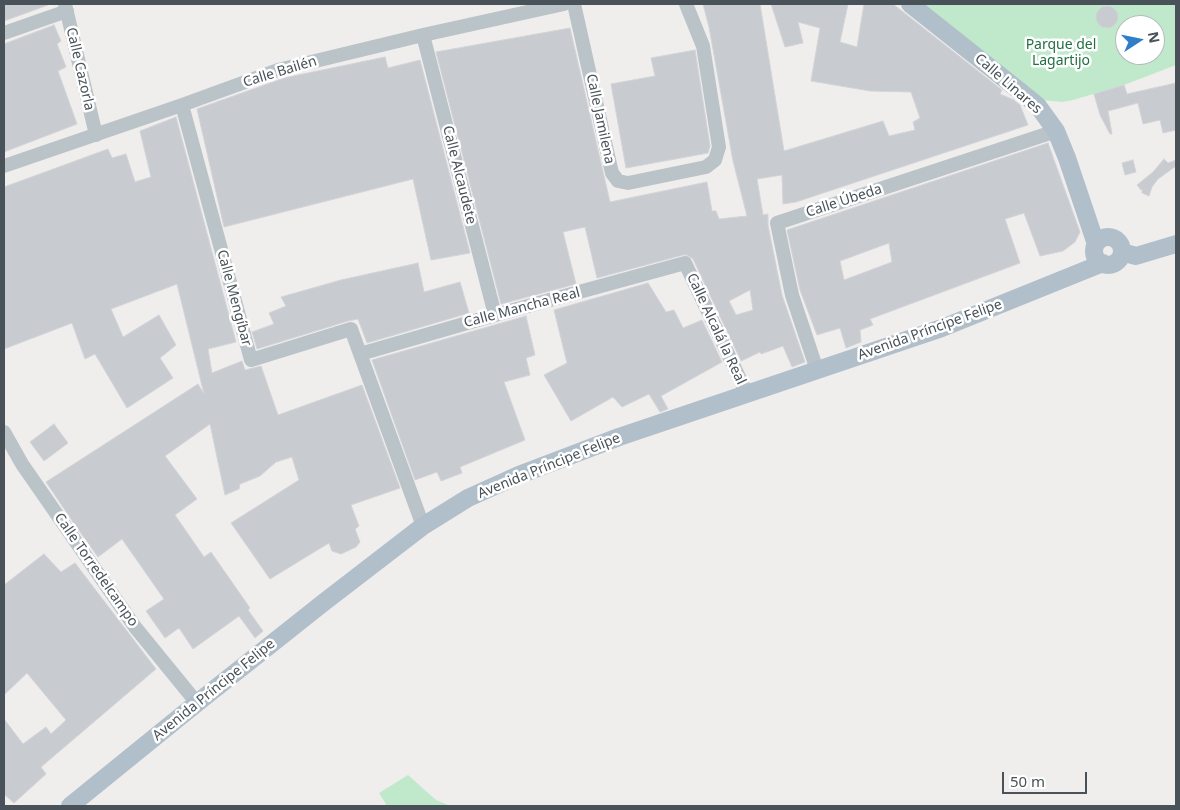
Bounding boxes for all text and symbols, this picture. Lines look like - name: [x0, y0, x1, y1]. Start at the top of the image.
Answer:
- north arrow: [1115, 15, 1165, 65]
- street label: Calle Cazorla: [62, 26, 98, 112]
- text: N: [1144, 30, 1165, 45]
- park label: Parque del Lagartijo: [1026, 37, 1096, 70]
- street label: Calle Linares: [971, 50, 1045, 118]
- street label: Calle Bailén: [241, 53, 319, 91]
- street label: Calle Jamilena: [582, 72, 618, 166]
- street label: Calle Alcaudete: [439, 124, 479, 226]
- street label: Calle Úbeda: [804, 181, 884, 221]
- street label: Calle Mengíbar: [213, 248, 255, 348]
- street label: Calle Alcalá la Real: [683, 271, 749, 387]
- street label: Calle Mancha Real: [462, 284, 582, 332]
- street label: Avenida Príncipe Felipe: [856, 296, 1004, 364]
- street label: Avenida Príncipe Felipe: [475, 430, 623, 502]
- street label: Calle Torredelcampo: [50, 510, 142, 630]
- street label: Avenida Príncipe Felipe: [150, 636, 278, 744]
- scale bar: [1005, 762, 1090, 794]
- text: 50 m: [1010, 771, 1045, 791]

